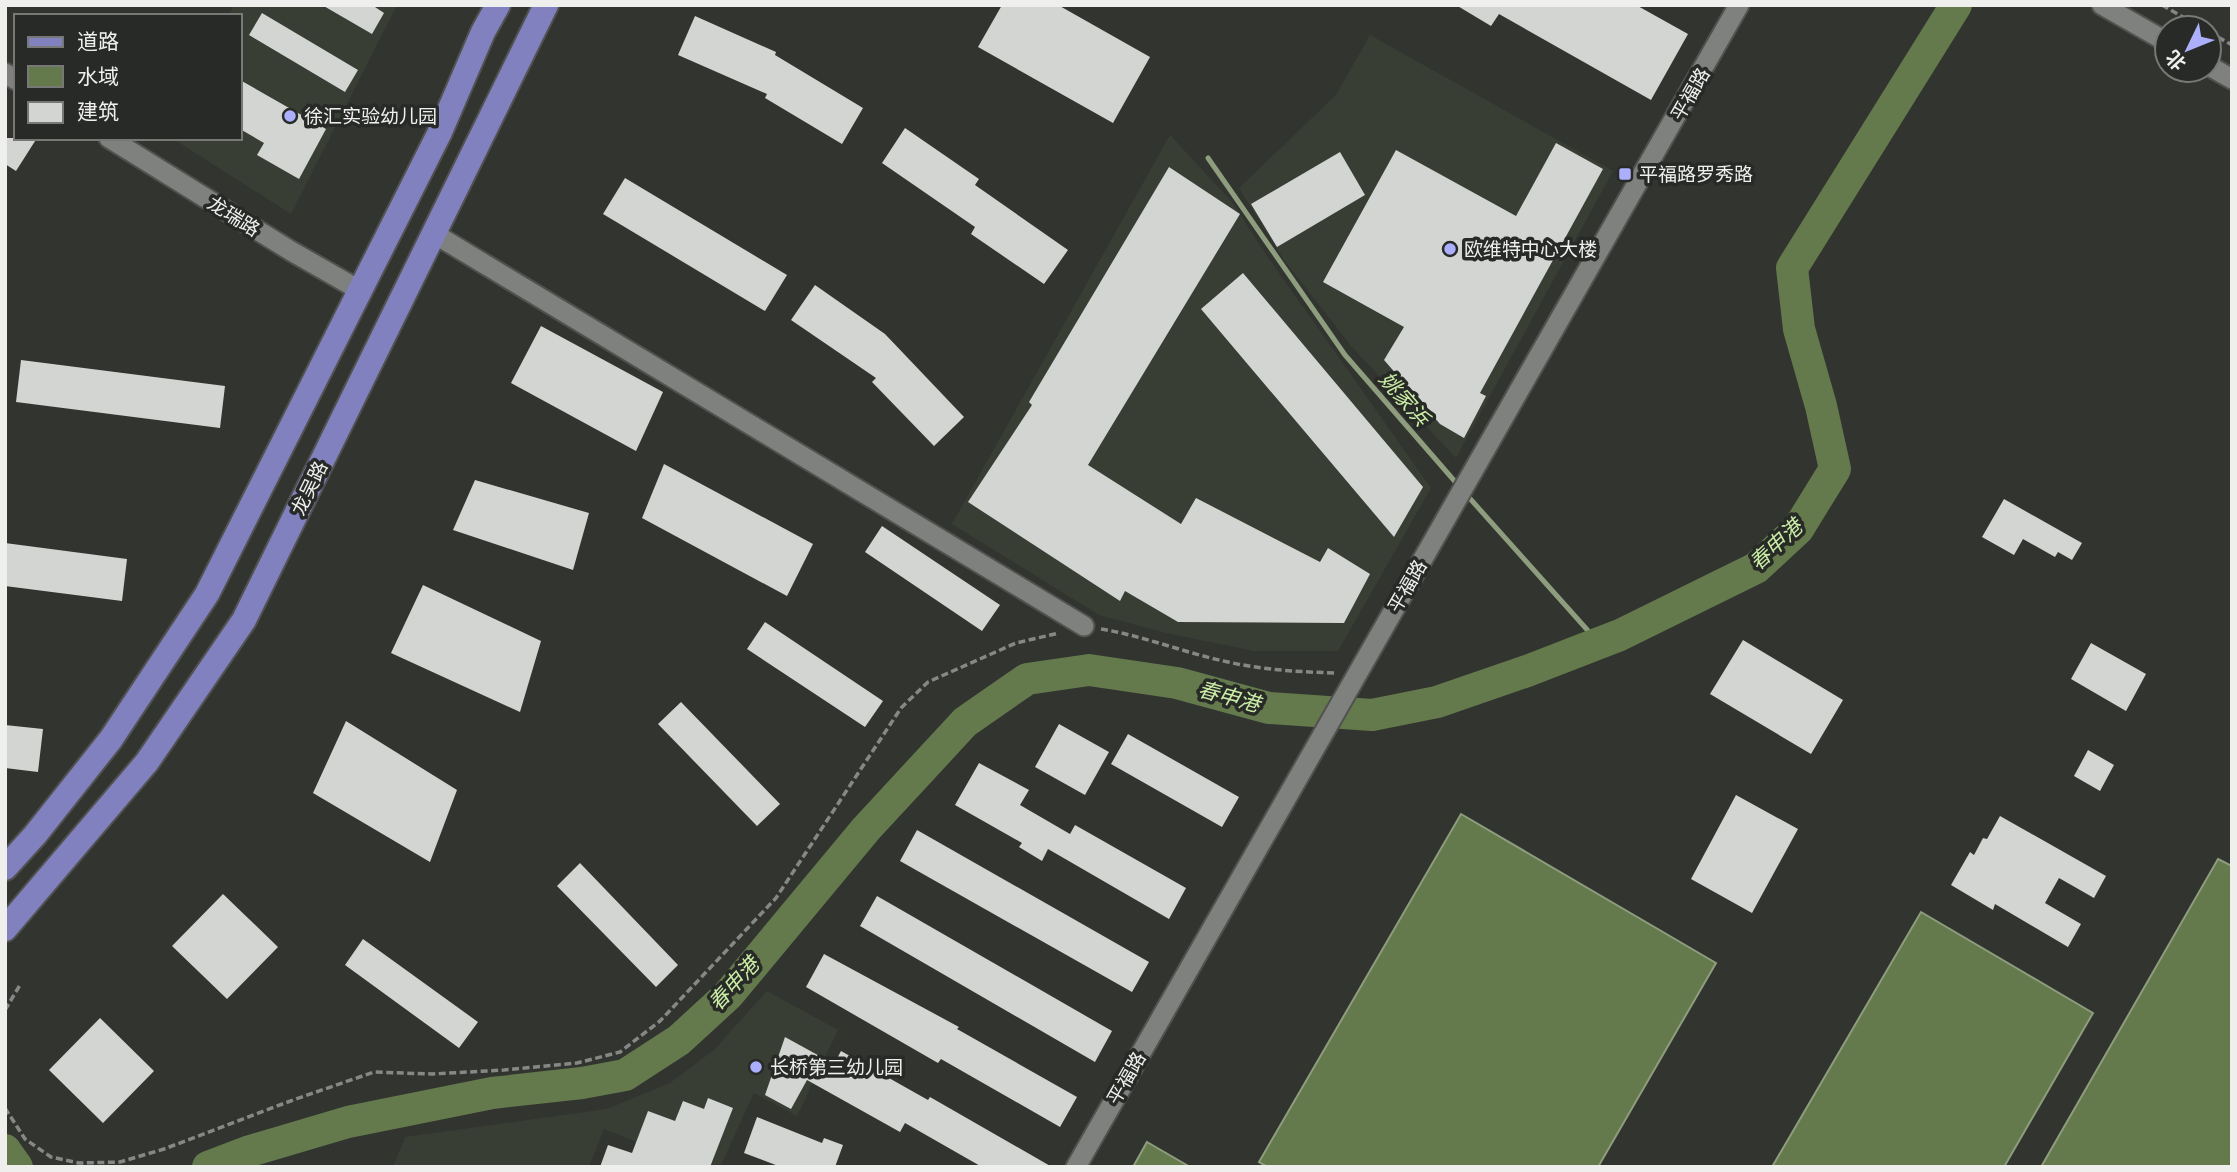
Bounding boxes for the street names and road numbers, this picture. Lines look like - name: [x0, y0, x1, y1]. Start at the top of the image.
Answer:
- street label: 平福路: [1666, 64, 1715, 125]
- street label: 龙瑞路: [203, 192, 264, 241]
- street label: 龙吴路: [287, 458, 332, 519]
- street label: 平福路: [1383, 556, 1432, 617]
- street label: 平福路: [1102, 1048, 1151, 1109]

